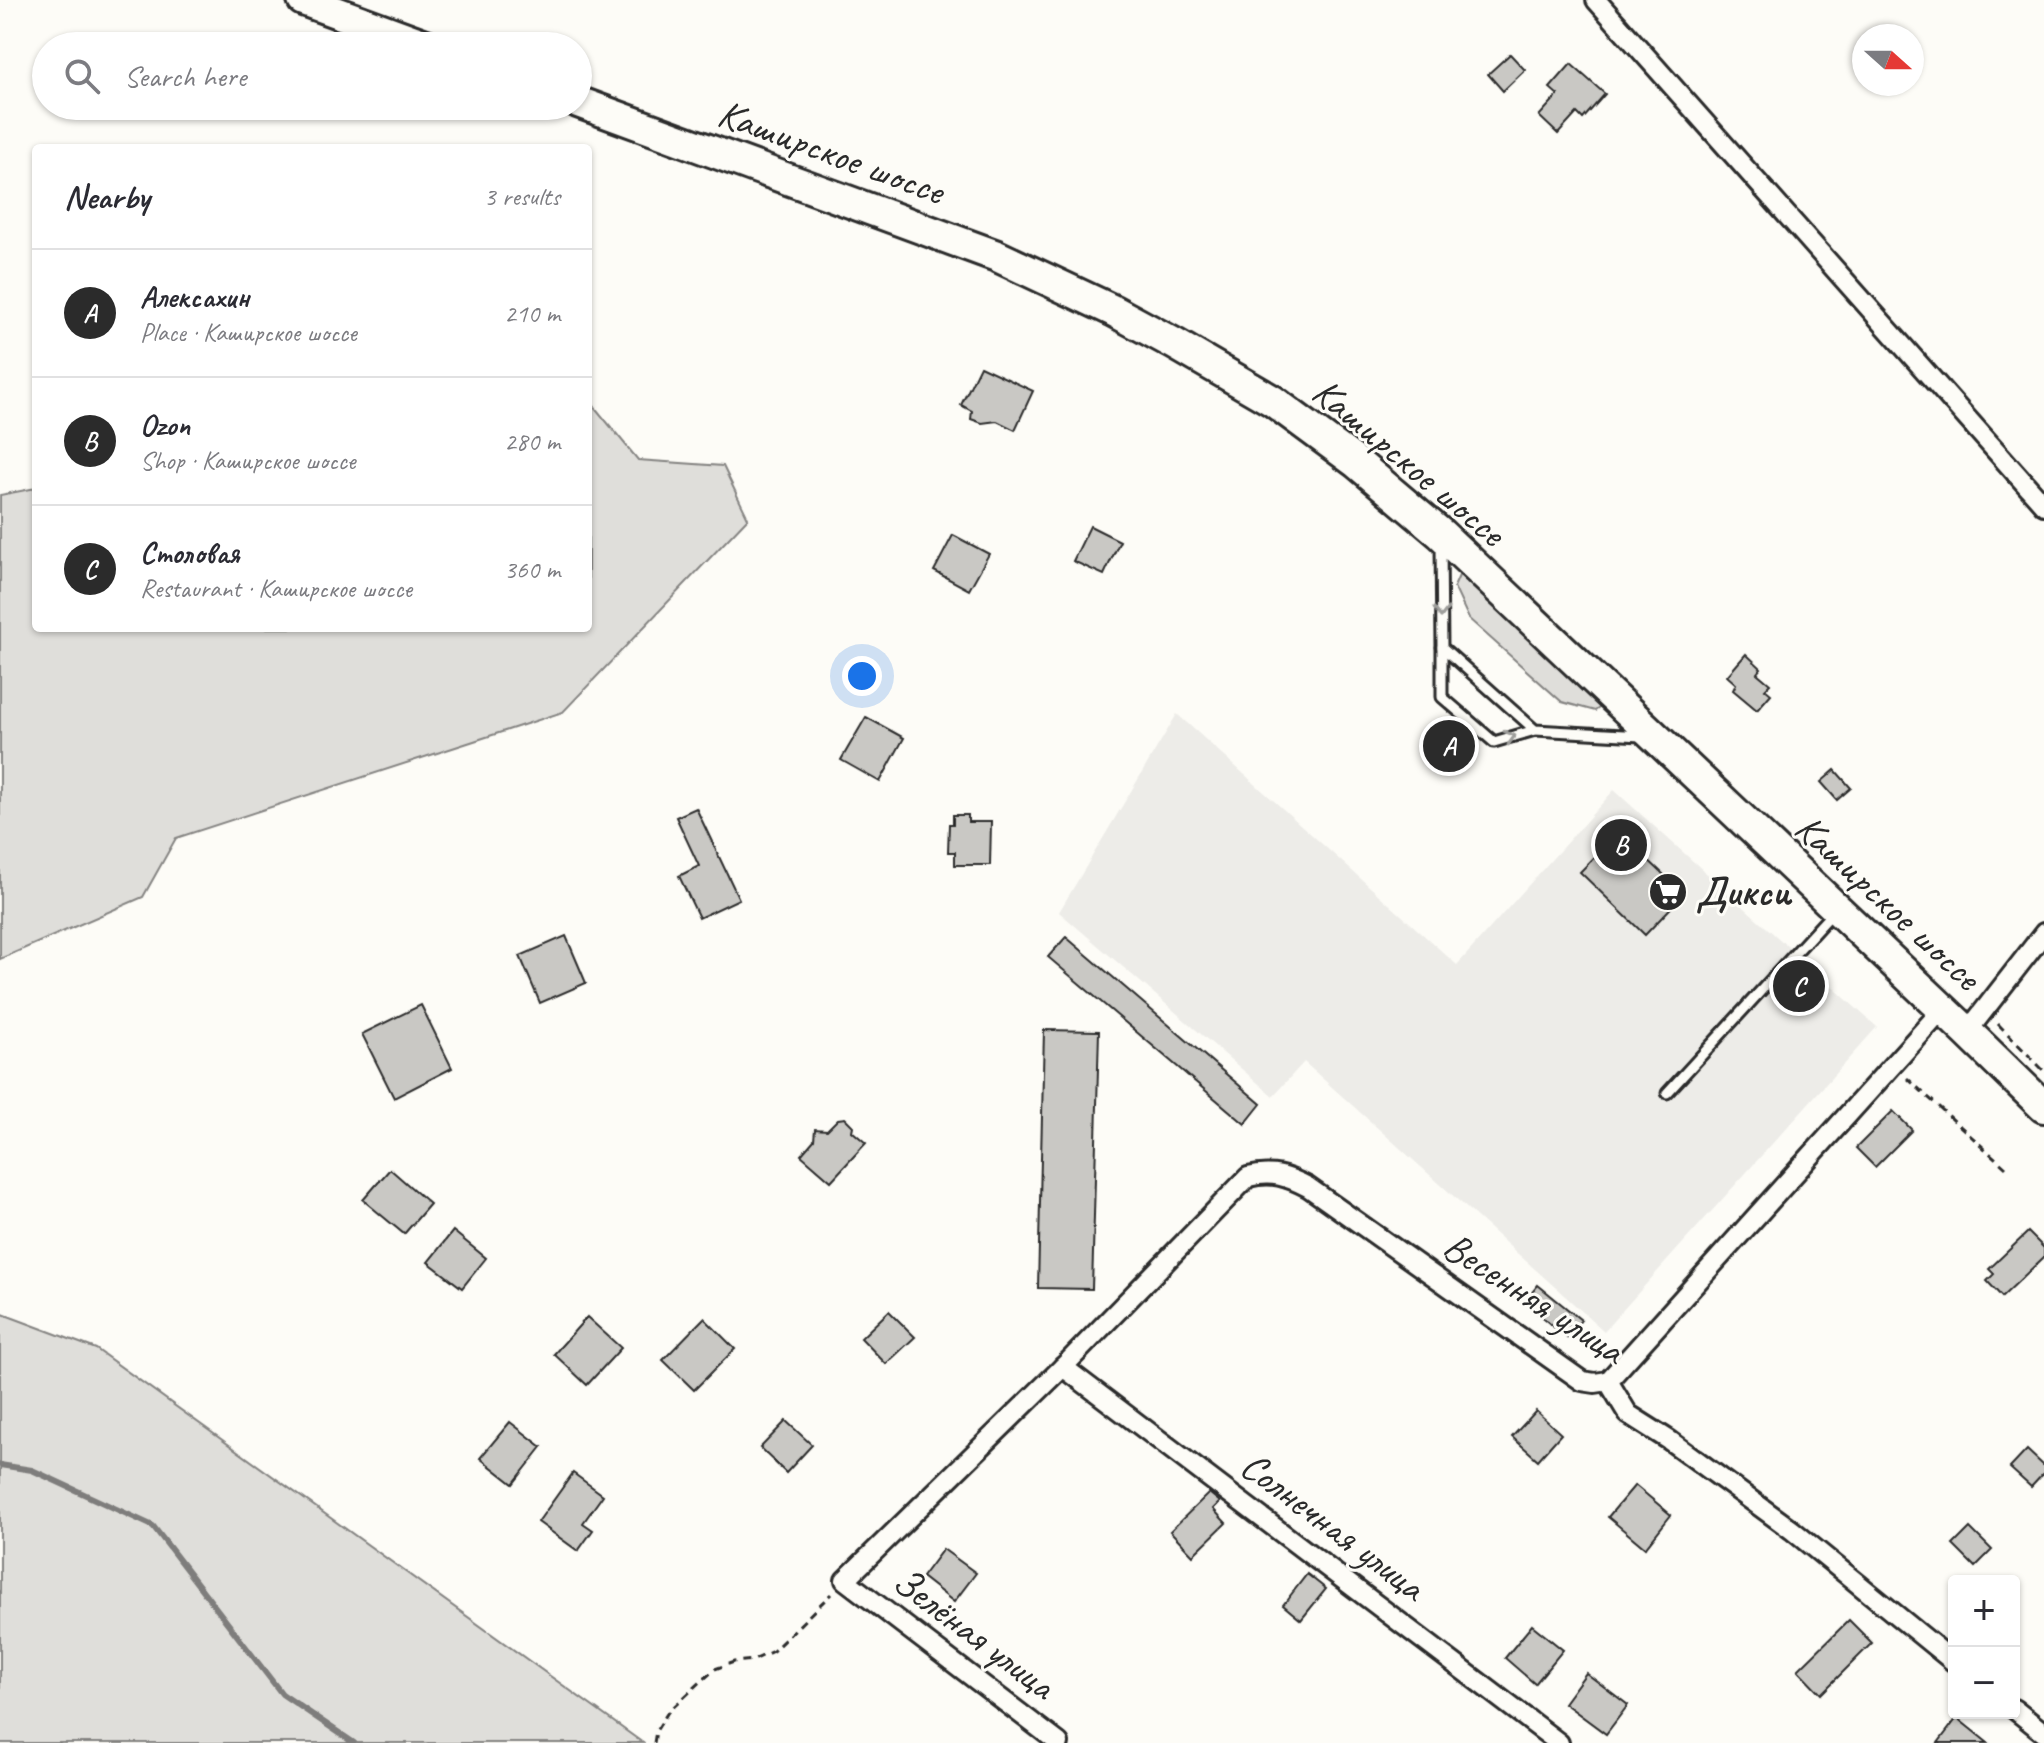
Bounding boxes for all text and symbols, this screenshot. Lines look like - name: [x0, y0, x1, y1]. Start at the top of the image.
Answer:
- north arrow: [1852, 24, 1924, 96]
- search box: [32, 32, 592, 120]
- icon: search: [60, 54, 104, 98]
- text: Search here: [124, 57, 246, 95]
- street label: Каширское шоссе: [711, 88, 953, 217]
- text: Nearby: [64, 175, 150, 218]
- text: 3 results: [484, 180, 560, 213]
- text: Алексахин: [140, 278, 249, 316]
- text: A: [83, 297, 97, 330]
- text: 210 m: [504, 297, 560, 330]
- text: Place · Каширское шоссе: [140, 316, 357, 349]
- street label: Каширское шоссе: [1302, 367, 1518, 559]
- text: Ozon: [140, 406, 190, 444]
- text: B: [83, 425, 97, 458]
- text: 280 m: [504, 425, 560, 458]
- text: Shop · Каширское шоссе: [140, 444, 355, 477]
- text: Столовая: [140, 534, 239, 572]
- text: C: [84, 553, 96, 586]
- text: 360 m: [504, 553, 560, 586]
- text: Restaurant · Каширское шоссе: [140, 572, 412, 605]
- one-way arrow: [1433, 606, 1450, 619]
- your location: [842, 656, 882, 696]
- pin: A: [1423, 716, 1475, 776]
- one-way arrow: [1502, 730, 1516, 746]
- street label: Каширское шоссе: [1784, 803, 1994, 1003]
- pin: B: [1595, 815, 1647, 875]
- place label: Дикси: [1696, 867, 1793, 917]
- supermarket icon: Дикси: [1647, 871, 1689, 913]
- pin: C: [1773, 956, 1825, 1016]
- street label: Весенняя улица: [1434, 1221, 1636, 1376]
- street label: Солнечная улица: [1231, 1440, 1437, 1613]
- street label: Зелёная улица: [883, 1556, 1067, 1712]
- map controls: [1948, 1575, 2020, 1719]
- button: +: [1948, 1575, 2020, 1647]
- button: −: [1948, 1647, 2020, 1719]

